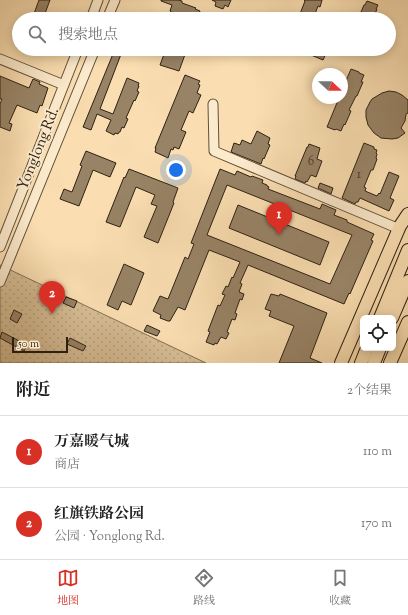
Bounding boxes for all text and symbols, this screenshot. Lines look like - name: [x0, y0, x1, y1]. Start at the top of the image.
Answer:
- search box: [12, 12, 396, 56]
- icon: search: [26, 23, 48, 45]
- text: 搜索地点: [58, 25, 118, 46]
- north arrow: [312, 68, 348, 104]
- street label: Yonglong Rd.: [13, 104, 65, 194]
- house number: 6: [308, 153, 314, 171]
- your location: [166, 160, 186, 180]
- house number: 1: [357, 166, 362, 184]
- pin: 1: [266, 202, 292, 235]
- pin: 2: [39, 281, 65, 314]
- map controls: [360, 315, 396, 351]
- button: locate: [360, 315, 396, 351]
- scale bar: [12, 335, 68, 354]
- text: 50 m: [18, 336, 39, 352]
- text: 附近: [16, 379, 50, 403]
- text: 2个结果: [347, 382, 392, 400]
- text: 万嘉暖气城: [54, 432, 129, 453]
- text: 1: [27, 443, 31, 461]
- text: 110 m: [363, 443, 392, 461]
- text: 商店: [54, 456, 80, 474]
- text: 红旗铁路公园: [54, 504, 144, 525]
- text: 2: [26, 515, 32, 533]
- text: 170 m: [361, 515, 392, 533]
- text: 公园 · Yonglong Rd.: [54, 528, 165, 546]
- tab: 地图: [57, 567, 79, 609]
- tab: 路线: [193, 567, 215, 609]
- tab: 收藏: [329, 567, 351, 609]

